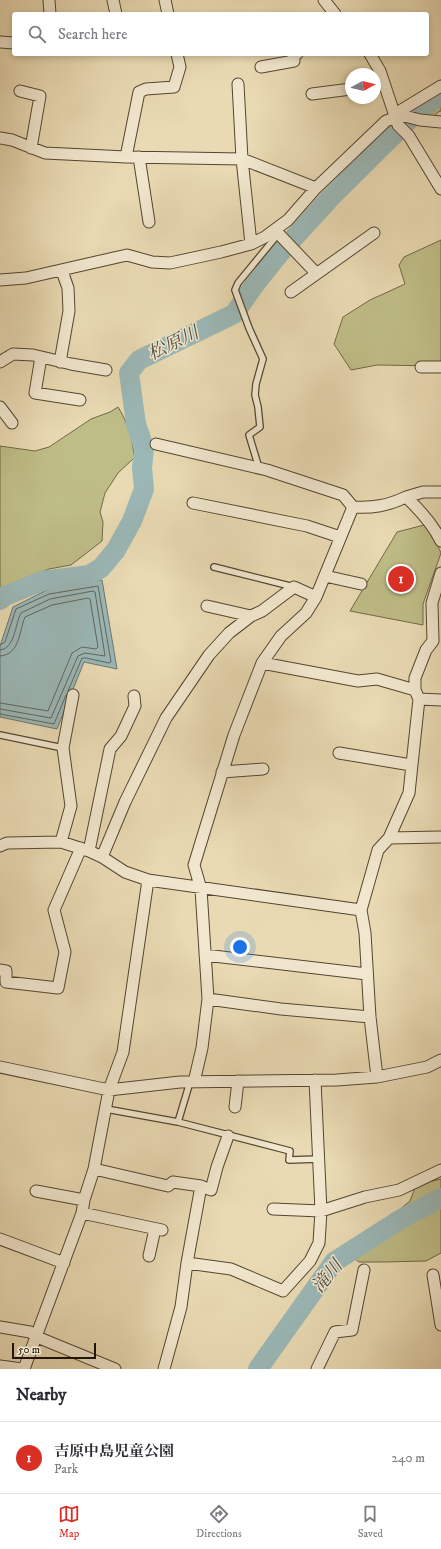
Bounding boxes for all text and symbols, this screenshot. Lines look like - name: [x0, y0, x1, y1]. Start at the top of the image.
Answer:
- search box: [12, 12, 429, 56]
- icon: search: [26, 23, 48, 45]
- text: Search here: [58, 25, 127, 44]
- north arrow: [345, 68, 381, 104]
- water label: 松原川: [144, 321, 204, 366]
- pin: 1: [388, 564, 414, 594]
- your location: [230, 937, 250, 957]
- water label: 滝川: [308, 1254, 349, 1298]
- scale bar: [12, 1341, 96, 1360]
- text: 50 m: [18, 1343, 40, 1357]
- text: Nearby: [16, 1384, 66, 1406]
- text: 吉原中島児童公園: [54, 1442, 174, 1461]
- text: 1: [27, 1450, 31, 1466]
- text: 240 m: [392, 1450, 425, 1466]
- text: Park: [54, 1461, 78, 1477]
- tab: Map: [58, 1503, 80, 1541]
- tab: Directions: [196, 1503, 242, 1541]
- tab: Saved: [358, 1503, 383, 1541]

